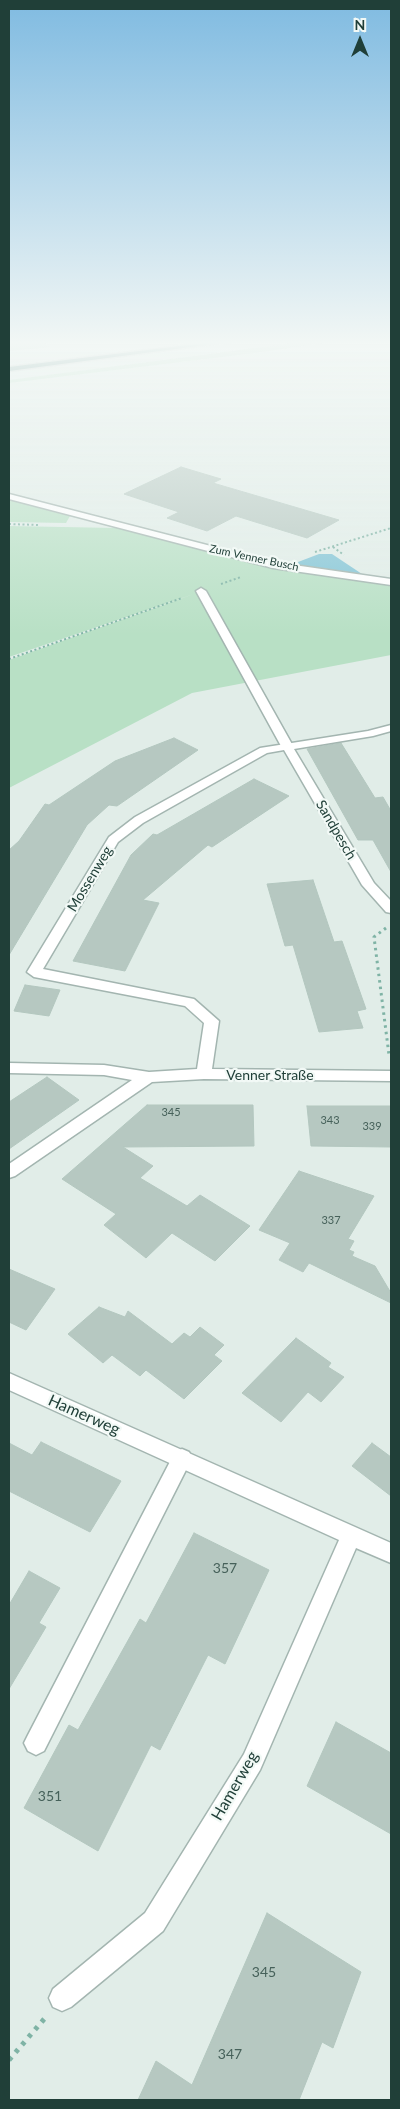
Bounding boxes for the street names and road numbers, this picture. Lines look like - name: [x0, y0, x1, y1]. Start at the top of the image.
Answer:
- street label: Zum Venner Busch: [208, 542, 300, 574]
- street label: Sandpesch: [312, 797, 360, 863]
- street label: Mossenweg: [64, 843, 116, 915]
- street label: Venner Straße: [226, 1067, 314, 1083]
- street label: Hamerweg: [45, 1391, 123, 1439]
- street label: Hamerweg: [208, 1748, 262, 1824]

